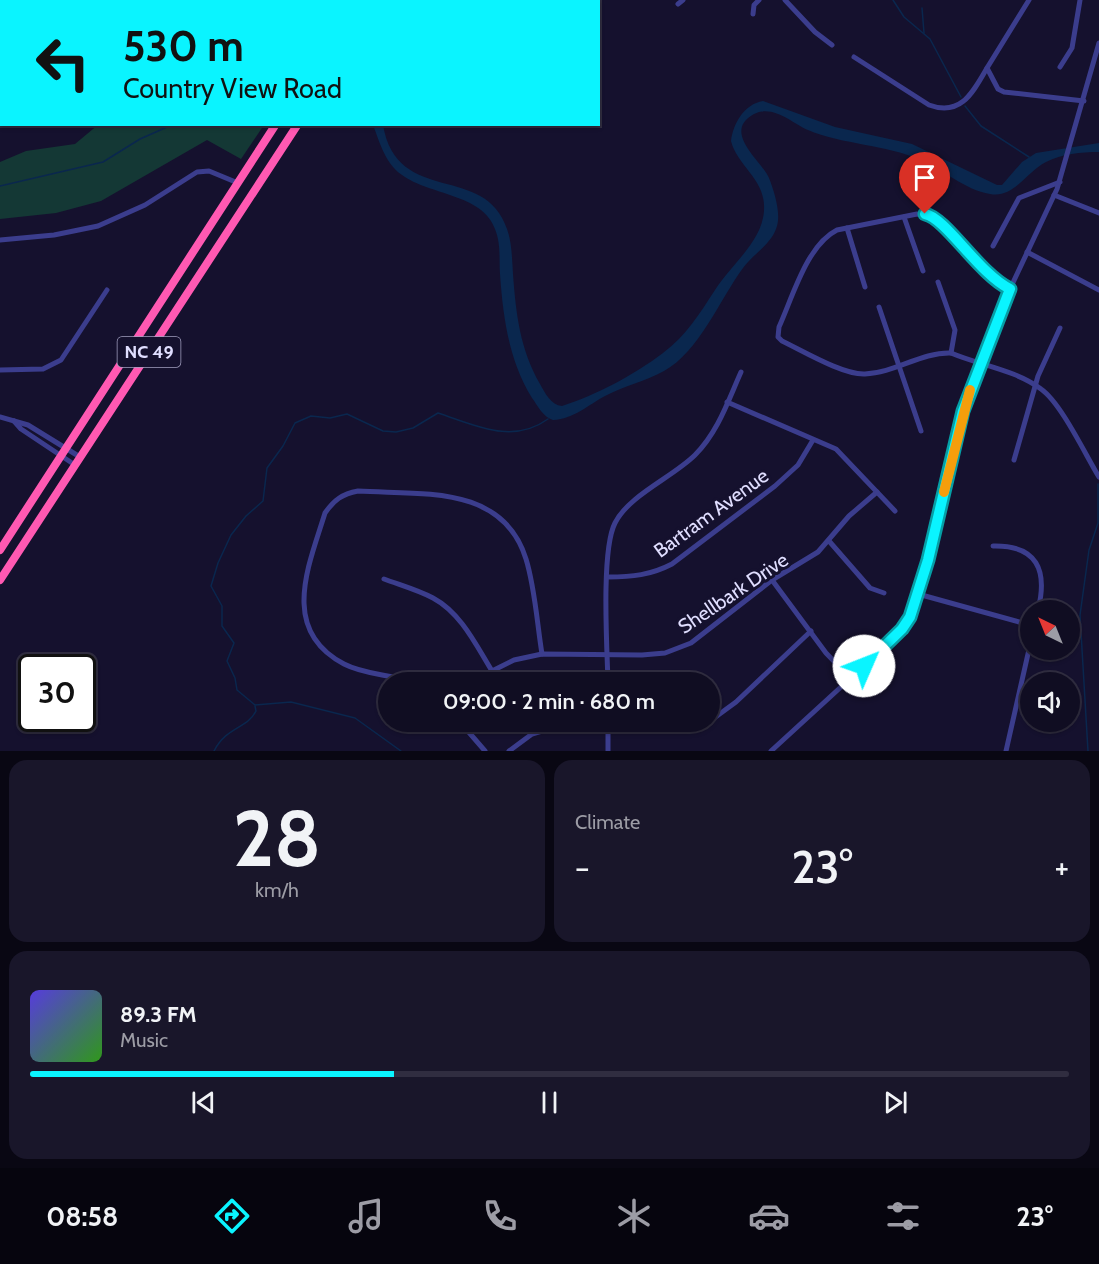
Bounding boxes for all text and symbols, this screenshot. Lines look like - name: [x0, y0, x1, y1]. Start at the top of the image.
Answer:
- text: 530 m: [123, 20, 244, 72]
- icon: left: [24, 24, 102, 102]
- text: Country View Road: [123, 72, 342, 105]
- pin: [899, 152, 950, 214]
- icon: arrive: [908, 161, 941, 194]
- road number: NC 49: [118, 337, 180, 367]
- street label: Bartram Avenue: [649, 463, 773, 563]
- street label: Shellbark Drive: [673, 547, 793, 639]
- north arrow: [1020, 600, 1080, 660]
- map controls: [1020, 600, 1080, 732]
- position arrow: [832, 634, 896, 698]
- speed limit sign: 30: [18, 654, 96, 732]
- button: sound: [1020, 672, 1080, 732]
- text: 09:00 · 2 min · 680 m: [443, 688, 655, 715]
- text: 28: [233, 791, 321, 886]
- text: Climate: [575, 810, 640, 834]
- text: 23°: [791, 840, 853, 894]
- text: −: [575, 847, 590, 887]
- text: +: [1054, 847, 1069, 887]
- text: km/h: [255, 878, 299, 902]
- text: 89.3 FM: [120, 1001, 197, 1028]
- text: Music: [120, 1028, 168, 1052]
- icon: previous: [187, 1086, 220, 1119]
- icon: pause: [533, 1086, 566, 1119]
- icon: next: [879, 1086, 912, 1119]
- icon: directions: [211, 1195, 253, 1237]
- icon: music: [345, 1195, 387, 1237]
- icon: phone: [479, 1195, 521, 1237]
- icon: climate: [613, 1195, 655, 1237]
- icon: car: [748, 1195, 790, 1237]
- icon: filters: [882, 1195, 924, 1237]
- text: 08:58: [46, 1200, 118, 1233]
- text: 23°: [1016, 1200, 1053, 1233]

